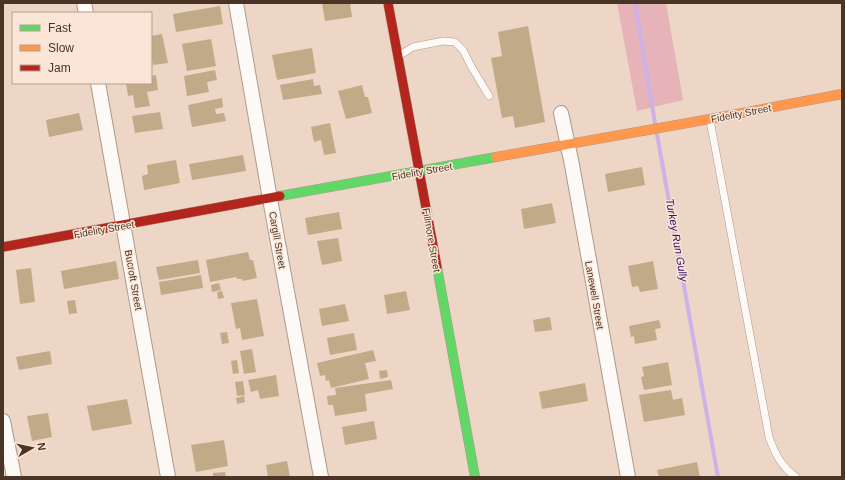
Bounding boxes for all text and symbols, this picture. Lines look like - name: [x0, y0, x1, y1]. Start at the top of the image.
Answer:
- legend: [12, 12, 152, 84]
- text: Fast: [48, 21, 72, 35]
- text: Slow: [48, 41, 74, 55]
- text: Jam: [48, 61, 71, 75]
- street label: Fidelity Street: [710, 102, 772, 125]
- street label: Fidelity Street: [391, 161, 453, 182]
- water label: Turkey Run Gully: [664, 198, 690, 284]
- street label: Fillmore Street: [420, 207, 443, 273]
- street label: Cargill Street: [267, 211, 288, 270]
- street label: Fidelity Street: [73, 219, 135, 240]
- street label: Bucroft Street: [123, 249, 144, 311]
- street label: Lanewell Street: [583, 260, 606, 330]
- north arrow: [12, 428, 52, 468]
- text: N: [35, 442, 48, 451]

